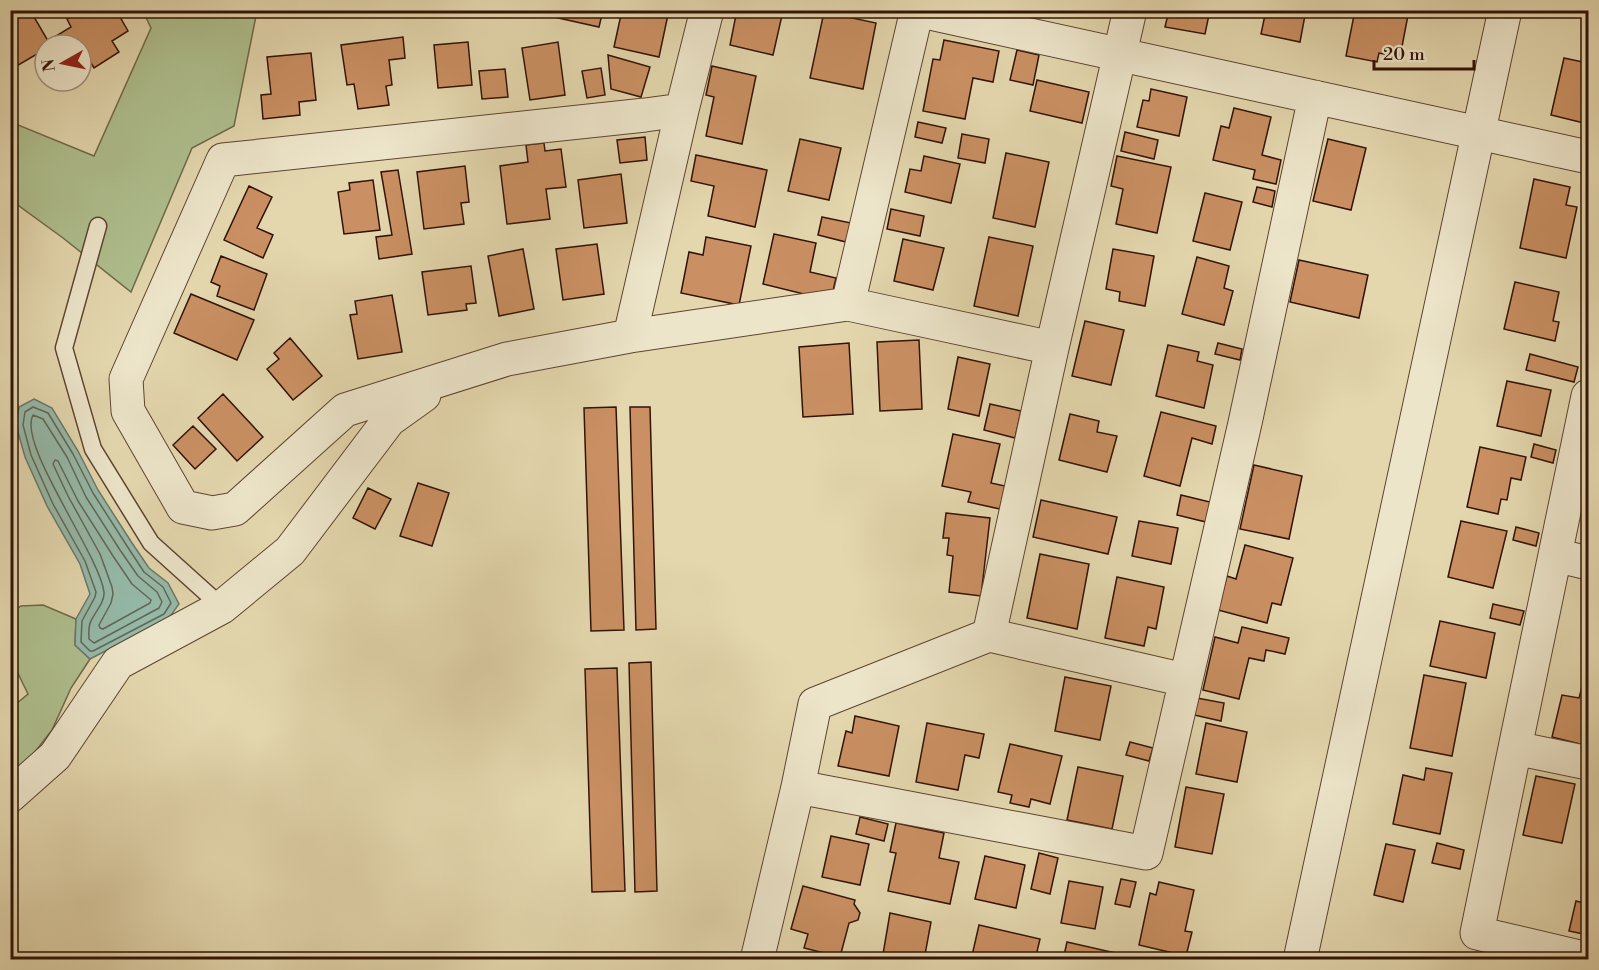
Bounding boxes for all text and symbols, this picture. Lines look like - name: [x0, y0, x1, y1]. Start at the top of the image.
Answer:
- north arrow: [33, 33, 93, 93]
- scale bar: [1374, 33, 1474, 71]
- text: 20 m: [1383, 43, 1425, 66]
- text: N: [38, 57, 60, 73]

